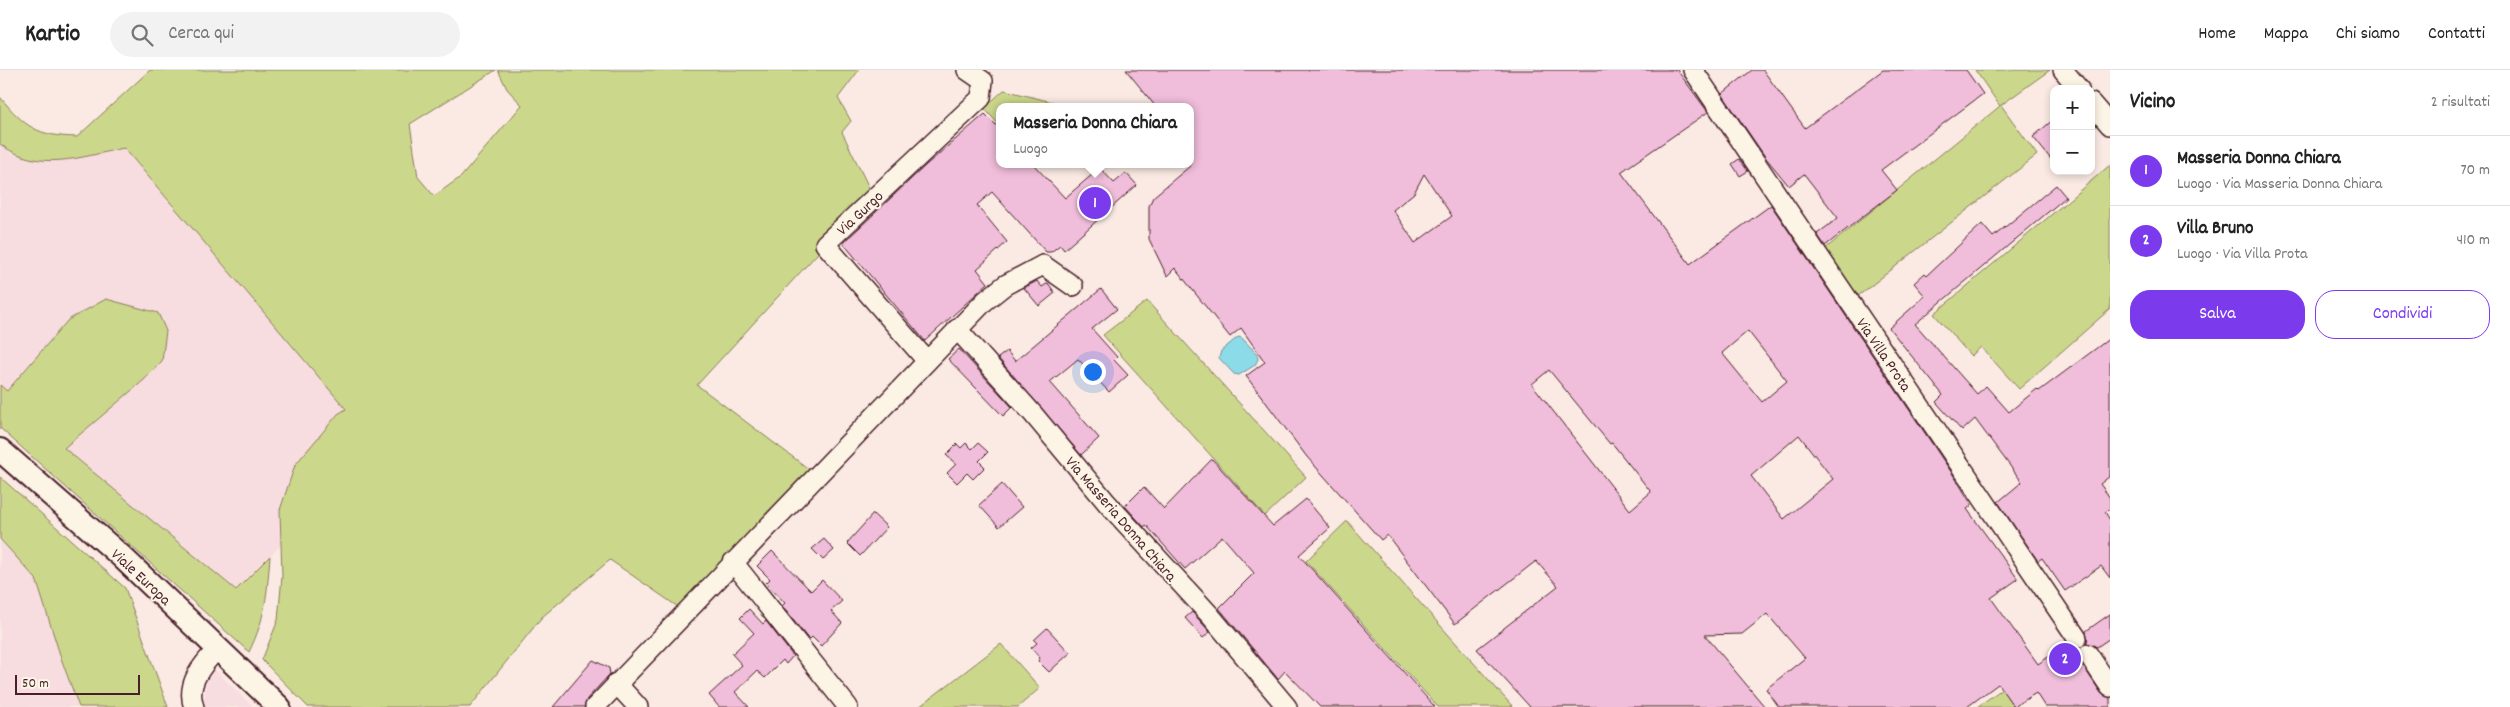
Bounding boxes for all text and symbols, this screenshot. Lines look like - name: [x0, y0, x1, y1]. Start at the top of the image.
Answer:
- search box: [110, 12, 460, 57]
- text: Kartio: [25, 18, 80, 52]
- icon: search: [128, 21, 156, 49]
- text: Cerca qui: [168, 21, 234, 48]
- text: Home: [2198, 22, 2236, 47]
- text: Mappa: [2264, 22, 2308, 47]
- text: Chi siamo: [2336, 22, 2400, 47]
- text: Contatti: [2428, 22, 2485, 47]
- map controls: [2050, 85, 2095, 175]
- button: +: [2050, 85, 2095, 130]
- text: Vicino: [2130, 88, 2175, 118]
- text: 2 risultati: [2431, 91, 2490, 114]
- popup: [996, 103, 1194, 168]
- text: Masseria Donna Chiara: [1013, 111, 1177, 138]
- button: −: [2050, 130, 2095, 175]
- text: Luogo: [1013, 138, 1048, 161]
- text: Masseria Donna Chiara: [2177, 146, 2341, 173]
- text: 1: [2144, 159, 2148, 182]
- text: 70 m: [2460, 159, 2490, 182]
- text: Luogo · Via Masseria Donna Chiara: [2177, 173, 2382, 196]
- pin: 1: [1079, 184, 1111, 222]
- street label: Via Gurgo: [832, 186, 889, 242]
- text: Villa Bruno: [2177, 216, 2253, 243]
- text: 2: [2143, 229, 2150, 252]
- text: 410 m: [2456, 229, 2490, 252]
- text: Luogo · Via Villa Prota: [2177, 243, 2308, 266]
- button: Salva: [2130, 290, 2305, 339]
- button: Condividi: [2315, 290, 2490, 339]
- street label: Via Villa Prota: [1850, 314, 1916, 397]
- your location: [1080, 359, 1106, 385]
- street label: Via Masseria Donna Chiara: [1059, 452, 1181, 588]
- street label: Viale Europa: [105, 544, 176, 612]
- pin: 2: [2049, 640, 2081, 678]
- scale bar: [15, 672, 140, 695]
- text: 50 m: [22, 674, 49, 694]

